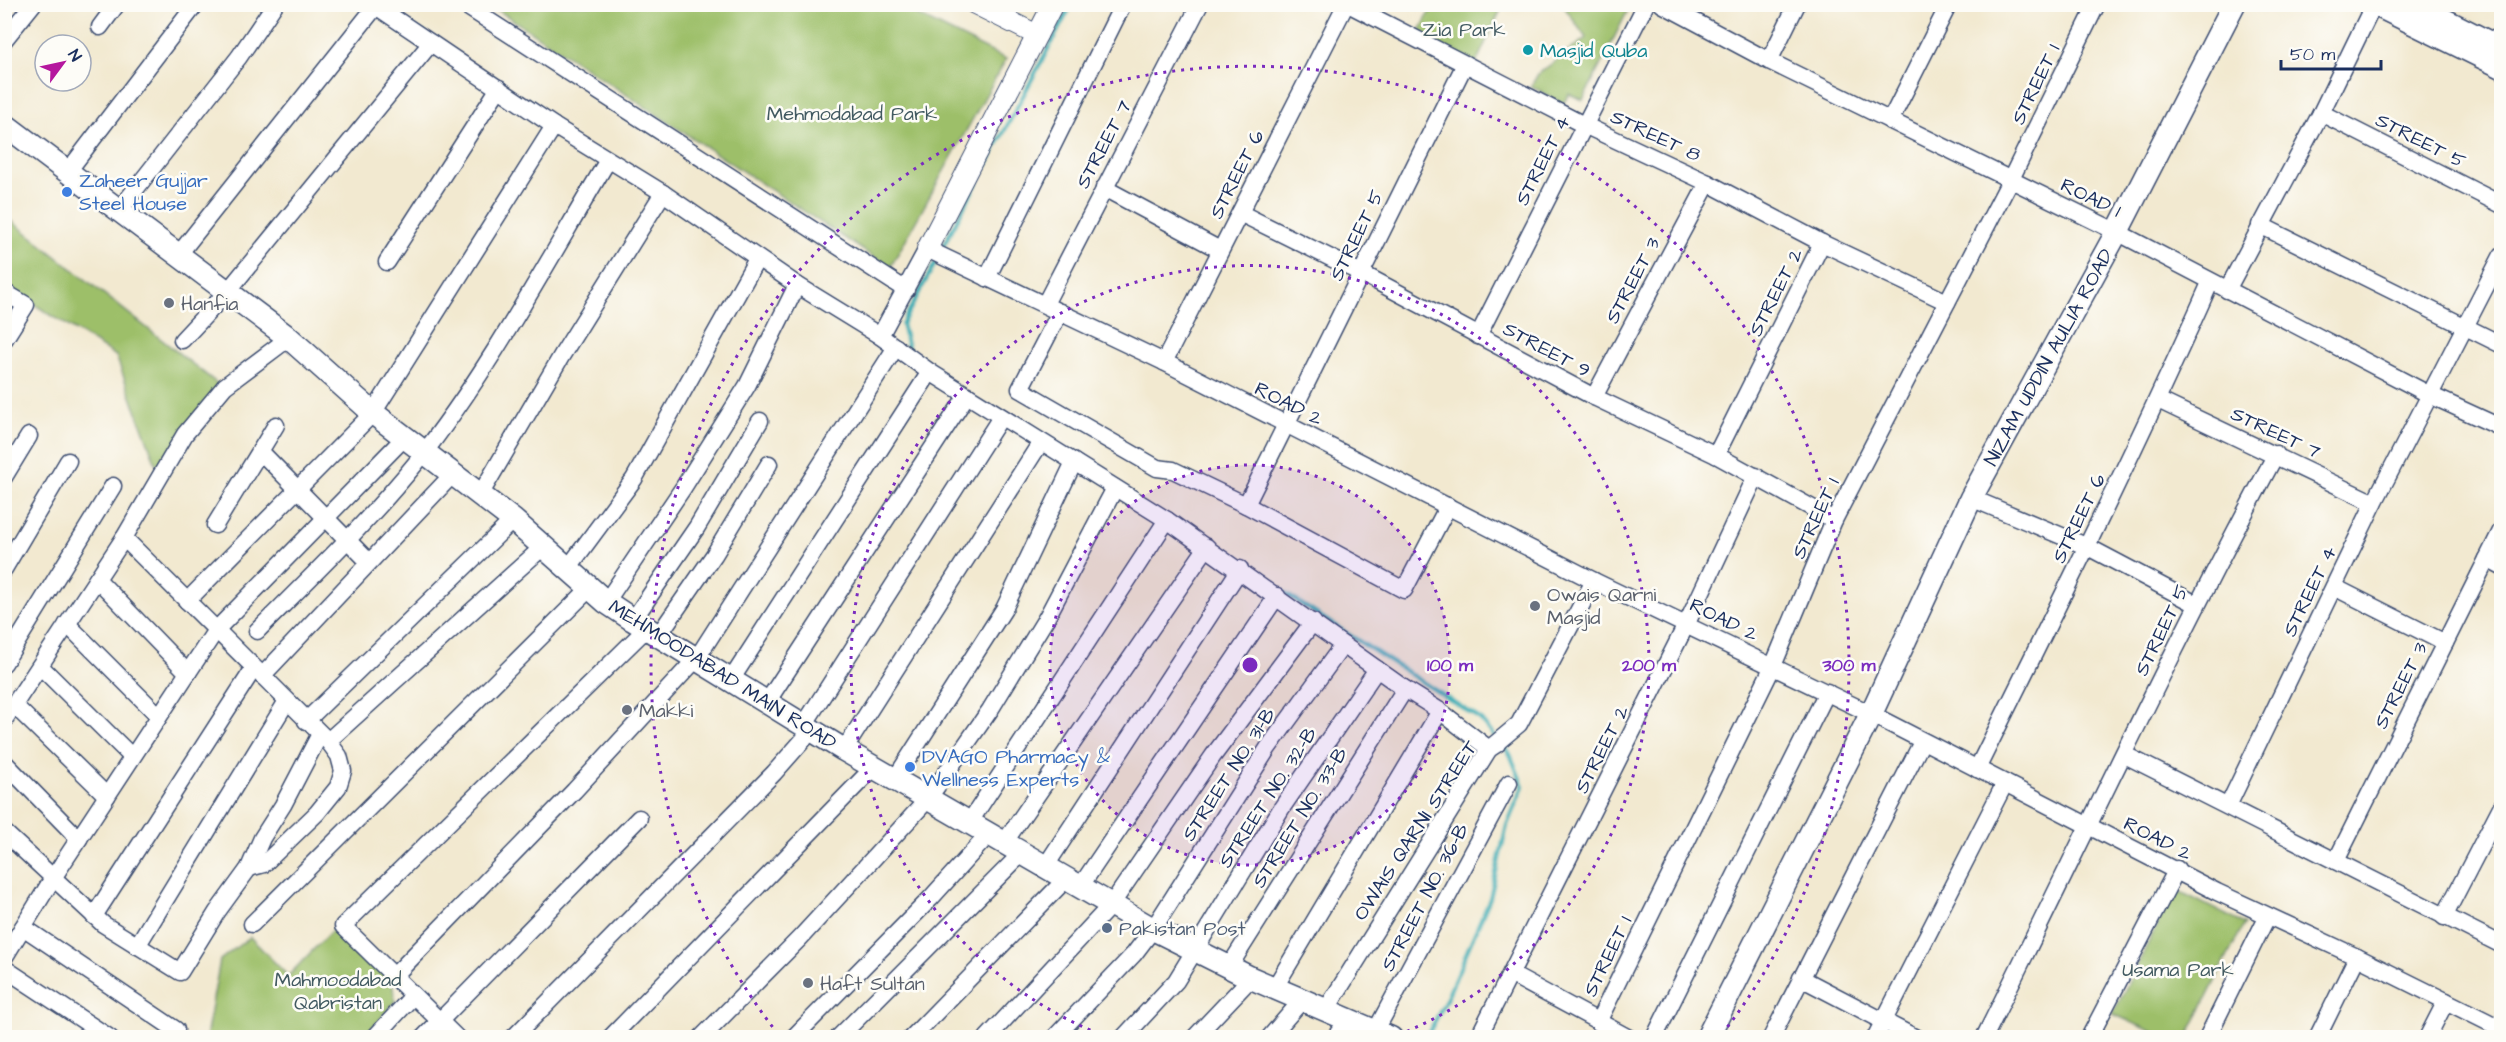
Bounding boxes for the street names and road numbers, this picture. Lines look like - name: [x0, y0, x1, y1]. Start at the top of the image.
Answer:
- street label: STREET 1: [2004, 39, 2068, 129]
- street label: STREET 7: [1069, 96, 1139, 193]
- street label: STREET 8: [1606, 103, 1705, 169]
- street label: STREET 5: [2371, 106, 2471, 176]
- street label: STREET 4: [1508, 110, 1578, 210]
- street label: STREET 6: [1203, 125, 1271, 224]
- street label: ROAD 1: [2056, 171, 2126, 225]
- street label: STREET 5: [1323, 185, 1391, 286]
- street label: STREET 3: [1598, 232, 1667, 328]
- street label: STREET 2: [1742, 243, 1810, 341]
- street label: NIZAM UDDIN AULIA ROAD: [1977, 244, 2120, 471]
- street label: STREET 9: [1498, 315, 1595, 385]
- street label: ROAD 2: [1250, 375, 1328, 433]
- street label: STREET 7: [2226, 400, 2325, 466]
- street label: STREET 6: [2045, 469, 2113, 568]
- street label: STREET 1: [1785, 473, 1847, 563]
- street label: STREET 4: [2276, 541, 2344, 641]
- street label: STREET 5: [2128, 580, 2196, 681]
- street label: ROAD 2: [1685, 591, 1763, 649]
- street label: MEHMOODABAD MAIN ROAD: [603, 593, 842, 757]
- street label: STREET 3: [2367, 637, 2435, 734]
- street label: STREET 2: [1568, 700, 1636, 798]
- street label: STREET NO. 31-B: [1175, 702, 1282, 847]
- street label: STREET NO. 32-B: [1212, 722, 1324, 873]
- street label: OWAIS QARNI STREET: [1347, 735, 1485, 926]
- street label: STREET NO. 33-B: [1245, 742, 1354, 893]
- street label: ROAD 2: [2119, 810, 2197, 868]
- street label: STREET NO. 36-B: [1374, 819, 1476, 976]
- street label: STREET 1: [1576, 911, 1640, 1001]

